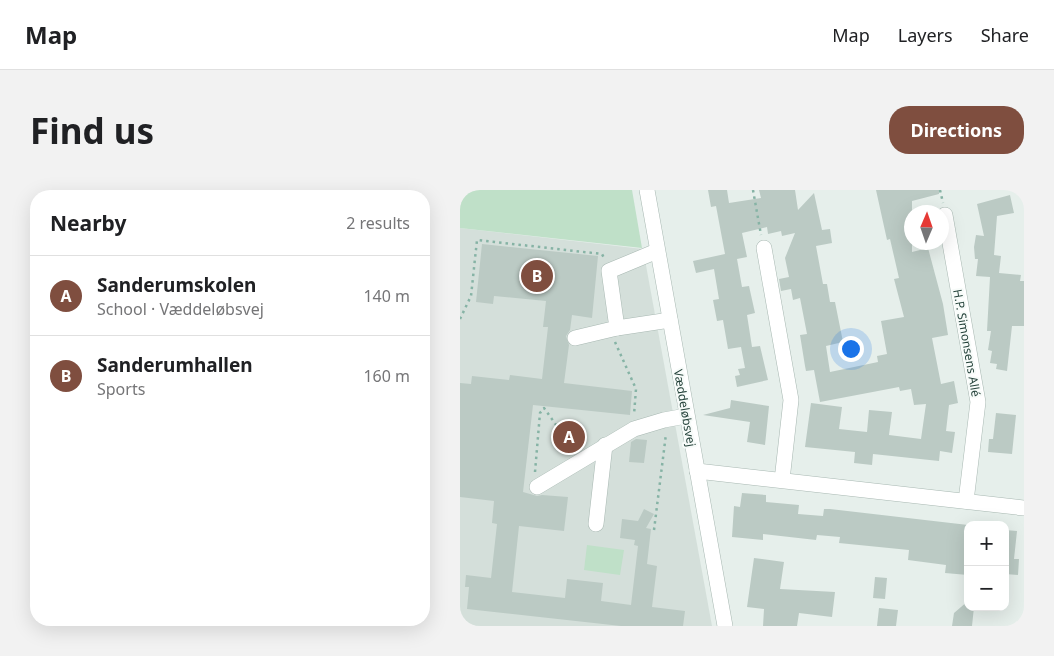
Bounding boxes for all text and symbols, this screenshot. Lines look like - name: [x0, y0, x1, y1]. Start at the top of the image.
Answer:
- text: Map: [25, 18, 77, 51]
- text: Map: [832, 23, 870, 47]
- text: Layers: [898, 23, 953, 47]
- text: Share: [981, 23, 1029, 47]
- button: Directions: [889, 106, 1024, 154]
- text: Find us: [30, 107, 154, 154]
- north arrow: [904, 205, 949, 250]
- text: Nearby: [50, 209, 126, 237]
- text: 2 results: [346, 212, 410, 234]
- pin: B: [521, 257, 553, 295]
- text: Sanderumskolen: [97, 272, 256, 298]
- text: A: [60, 285, 72, 307]
- text: 140 m: [363, 285, 410, 307]
- street label: H.P. Simonsens Allé: [949, 288, 985, 398]
- text: School · Væddeløbsvej: [97, 298, 264, 320]
- your location: [838, 336, 864, 362]
- text: Sanderumhallen: [97, 352, 253, 378]
- text: B: [61, 365, 71, 387]
- text: 160 m: [363, 365, 410, 387]
- street label: Væddeløbsvej: [670, 368, 700, 448]
- text: Sports: [97, 378, 145, 400]
- pin: A: [553, 418, 585, 456]
- map controls: [964, 521, 1009, 611]
- button: +: [964, 521, 1009, 566]
- button: −: [964, 566, 1009, 611]

